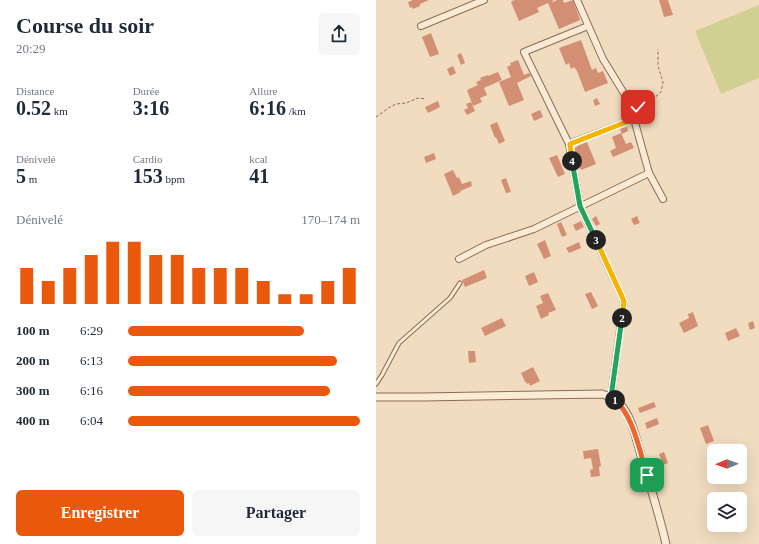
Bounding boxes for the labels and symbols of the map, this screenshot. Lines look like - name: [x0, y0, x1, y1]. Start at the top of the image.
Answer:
- pin: [621, 90, 655, 124]
- pin: 4: [562, 151, 582, 171]
- pin: 3: [586, 230, 606, 250]
- pin: 2: [612, 308, 632, 328]
- pin: 1: [605, 390, 625, 410]
- north arrow: [707, 444, 747, 484]
- pin: [630, 458, 664, 492]

